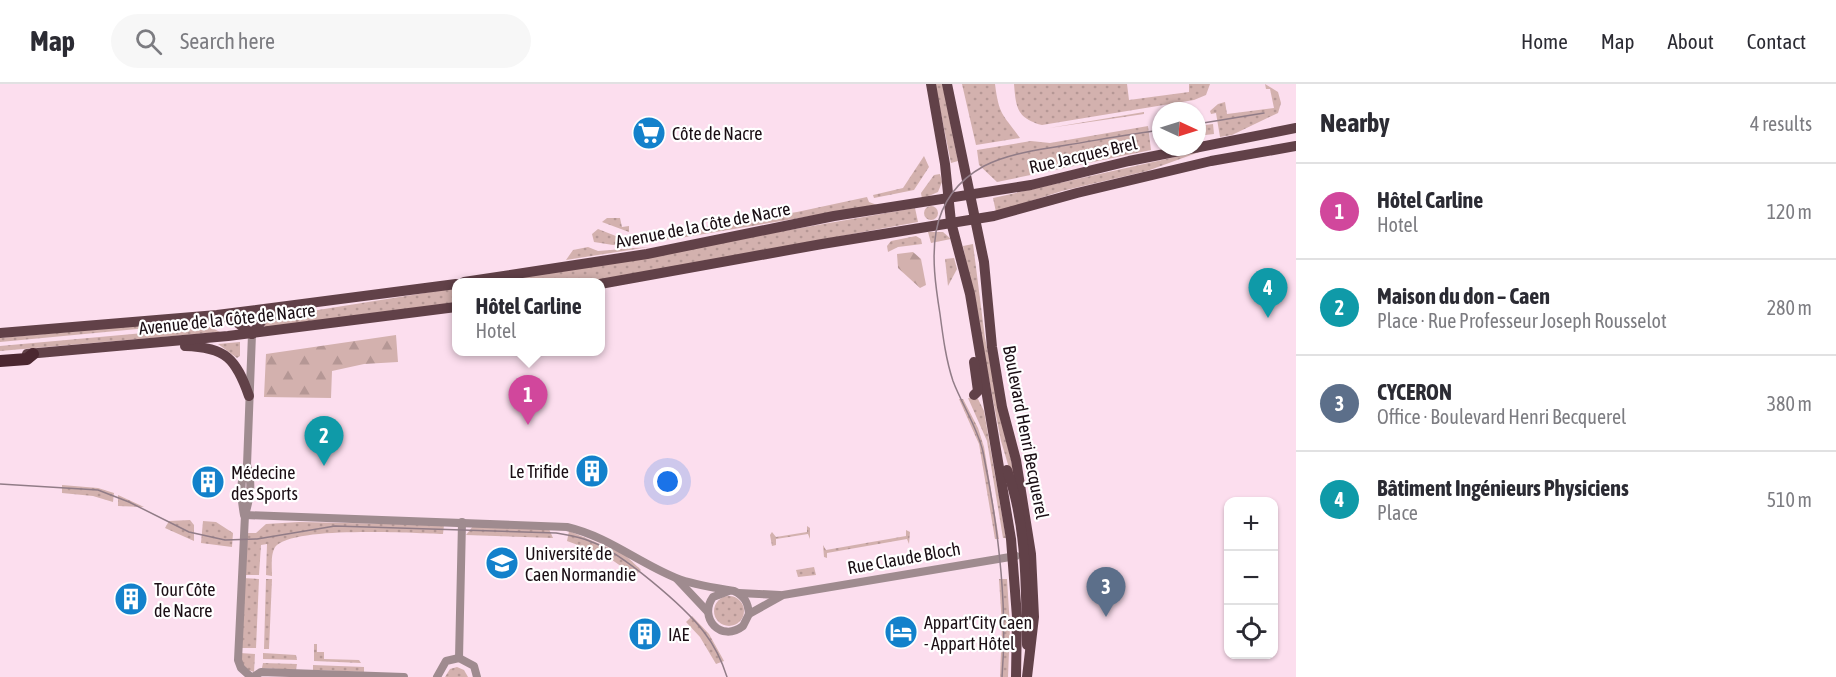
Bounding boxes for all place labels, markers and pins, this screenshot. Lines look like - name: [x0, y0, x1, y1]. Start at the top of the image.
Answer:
- supermarket icon: Côte de Nacre: [631, 115, 667, 151]
- place label: Côte de Nacre: [672, 123, 763, 144]
- pin: 4: [1248, 268, 1288, 318]
- pin: 1: [508, 376, 548, 425]
- pin: 2: [304, 416, 344, 466]
- building icon: Le Trifide: [574, 453, 610, 489]
- place label: Le Trifide: [509, 461, 569, 482]
- place label: Médecine des Sports: [231, 462, 298, 504]
- building icon: Médecine des Sports: [190, 464, 226, 500]
- place label: Université de Caen Normandie: [525, 543, 636, 585]
- school or university icon: Université de Caen Normandie: [484, 545, 520, 581]
- pin: 3: [1086, 568, 1126, 617]
- place label: Tour Côte de Nacre: [154, 579, 216, 621]
- building icon: Tour Côte de Nacre: [113, 581, 149, 617]
- place label: Appart'City Caen - Appart Hôtel: [924, 612, 1032, 654]
- hotel icon: Appart'City Caen - Appart Hôtel: [883, 614, 919, 650]
- building icon: IAE: [627, 616, 663, 652]
- place label: IAE: [668, 624, 689, 645]

